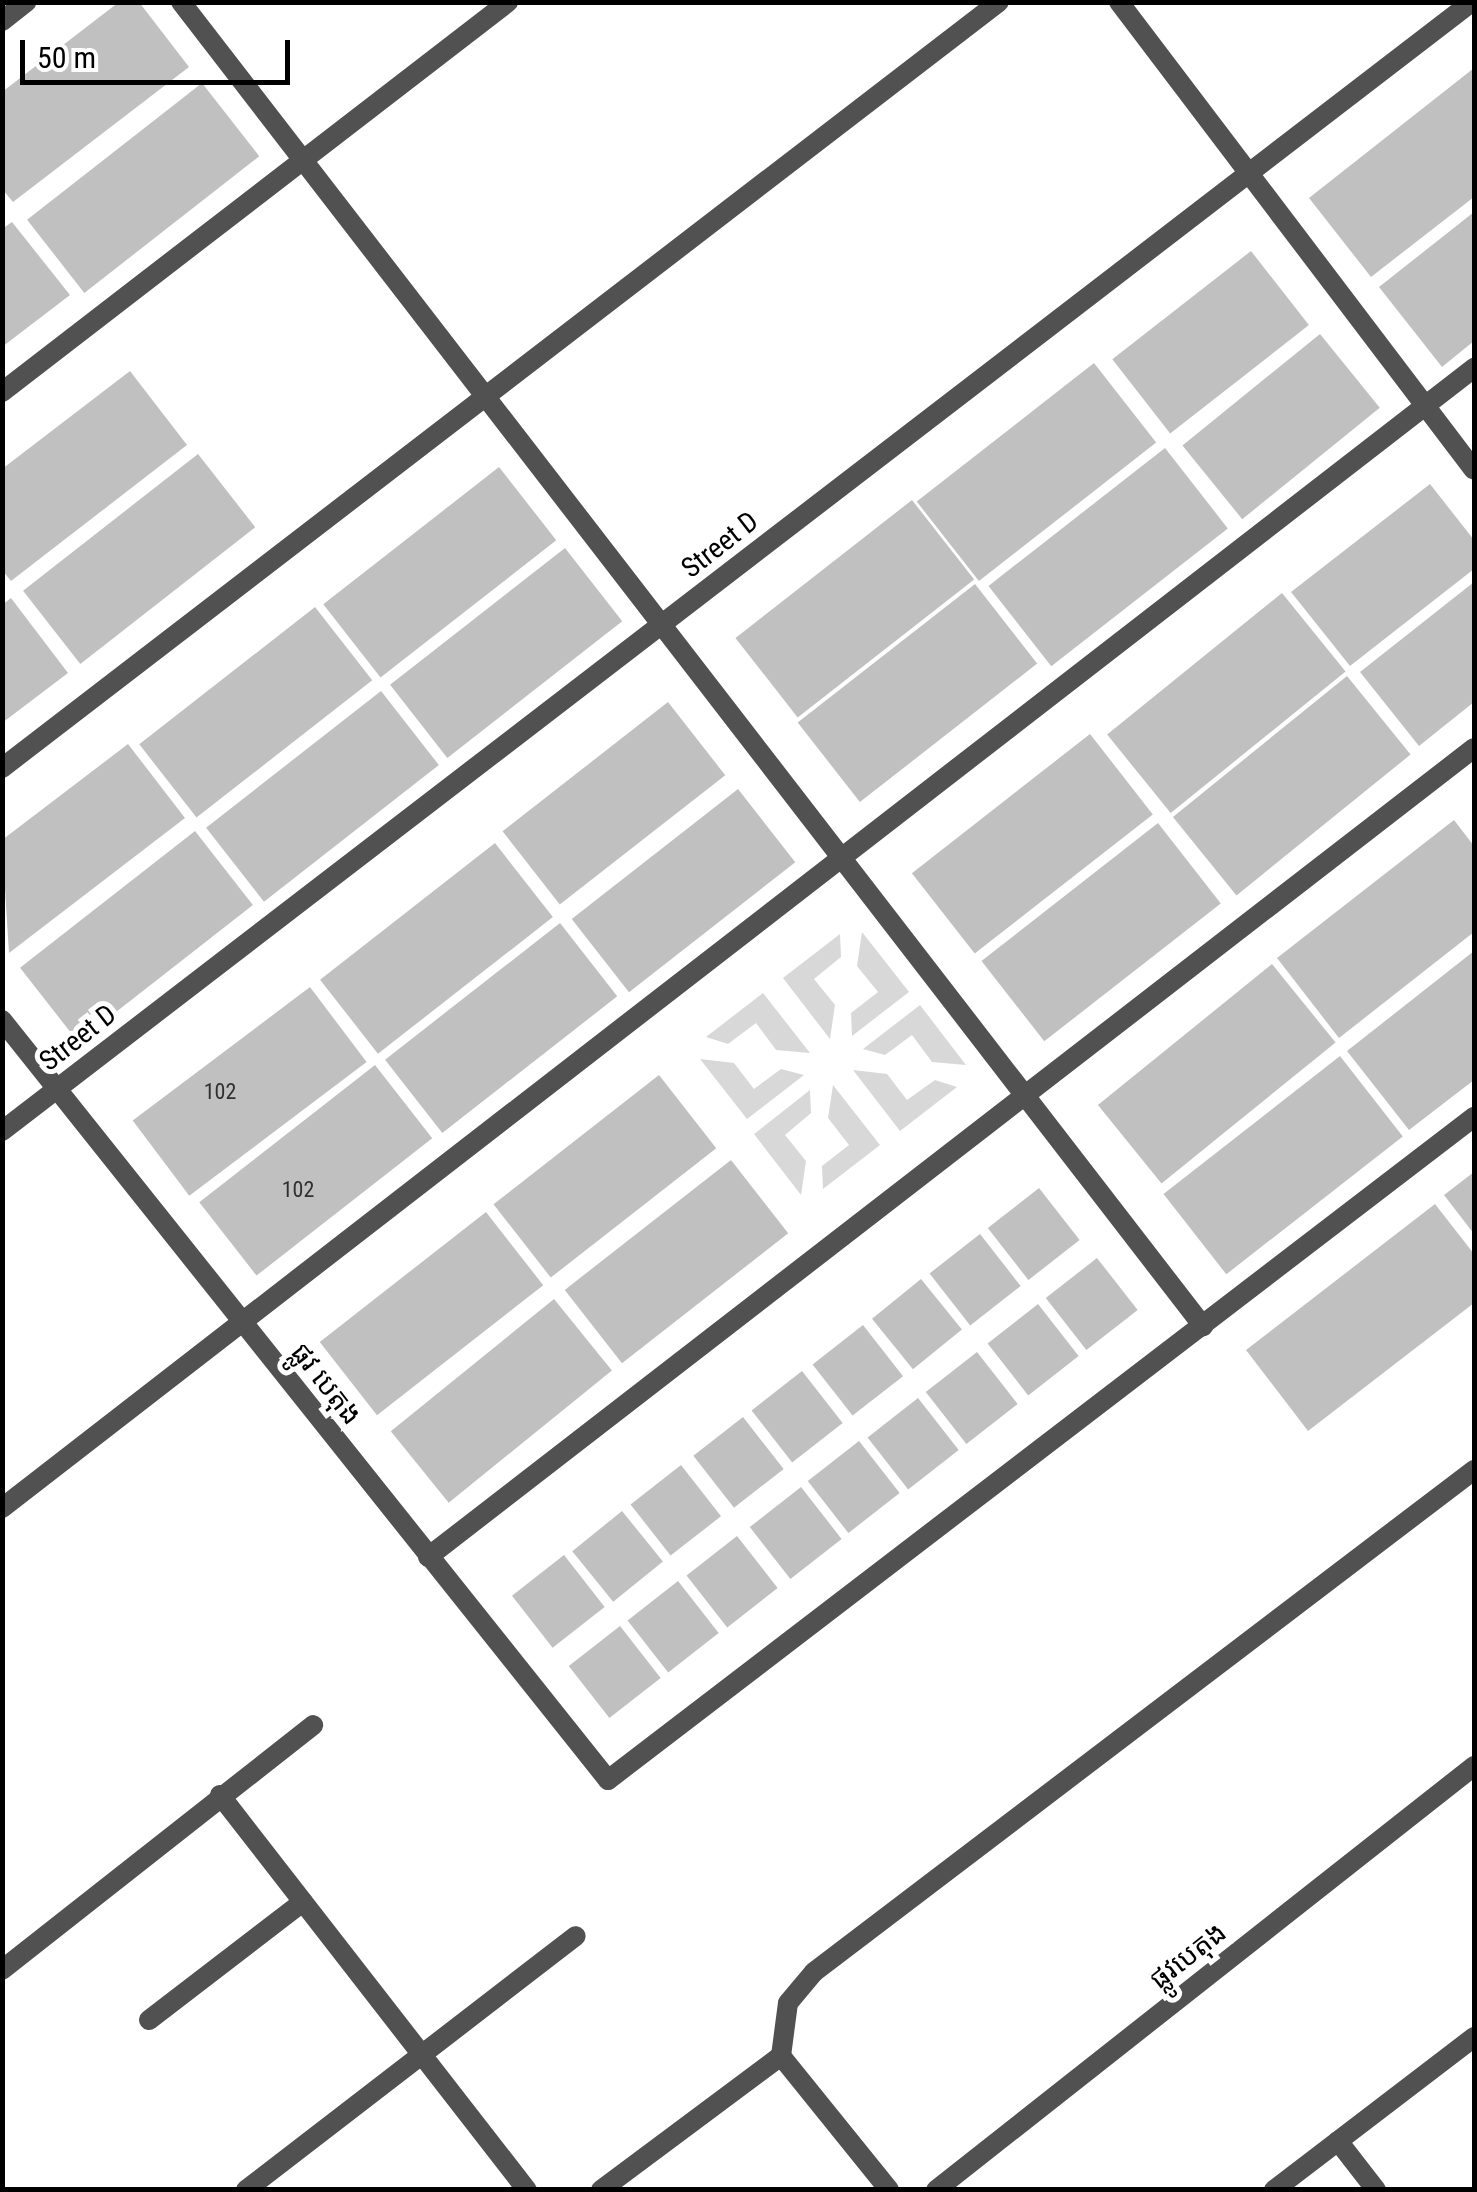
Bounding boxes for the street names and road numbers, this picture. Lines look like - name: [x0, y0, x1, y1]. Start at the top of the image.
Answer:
- street label: Street D: [675, 505, 765, 585]
- street label: Street D: [33, 998, 123, 1078]
- street label: ផ្លូវ បេតុង: [284, 1336, 368, 1432]
- street label: ផ្លូវបេតុង: [1143, 1916, 1233, 1996]

